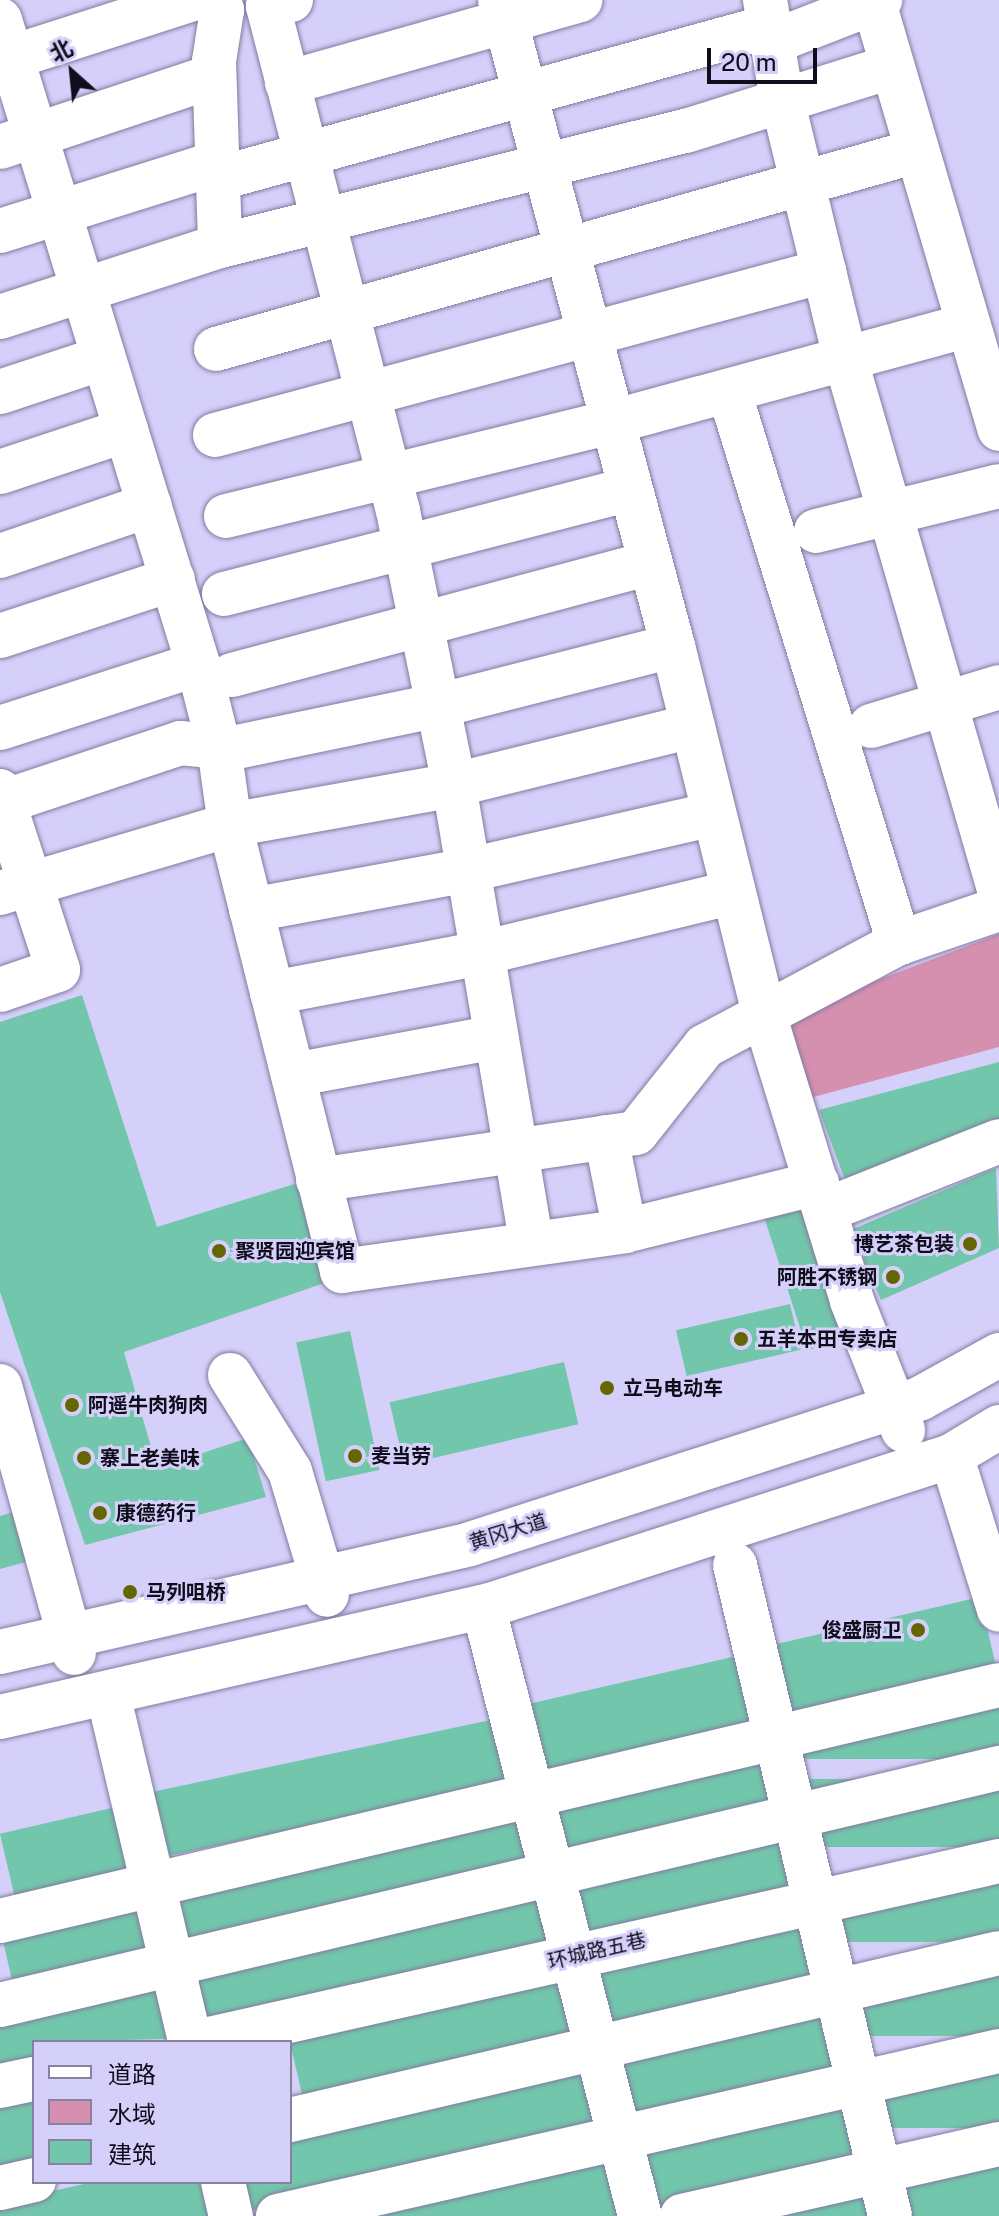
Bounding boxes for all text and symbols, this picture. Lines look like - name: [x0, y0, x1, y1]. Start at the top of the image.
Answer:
- north arrow: [32, 32, 112, 112]
- scale bar: [711, 32, 821, 82]
- text: 北: [45, 34, 77, 67]
- text: 20 m: [721, 48, 777, 76]
- place label: 博艺茶包装: [854, 1232, 954, 1256]
- marker: 博艺茶包装: [961, 1235, 979, 1253]
- place label: 聚贤园迎宾馆: [235, 1239, 355, 1263]
- marker: 聚贤园迎宾馆: [210, 1242, 228, 1260]
- place label: 阿胜不锈钢: [777, 1265, 877, 1289]
- marker: 阿胜不锈钢: [884, 1268, 902, 1286]
- place label: 五羊本田专卖店: [757, 1327, 897, 1351]
- marker: 五羊本田专卖店: [732, 1330, 750, 1348]
- place label: 立马电动车: [623, 1376, 723, 1400]
- marker: 立马电动车: [598, 1379, 616, 1397]
- place label: 阿遥牛肉狗肉: [88, 1393, 208, 1417]
- marker: 阿遥牛肉狗肉: [63, 1396, 81, 1414]
- place label: 麦当劳: [371, 1444, 431, 1468]
- place label: 寨上老美味: [100, 1446, 200, 1470]
- marker: 麦当劳: [346, 1447, 364, 1465]
- marker: 寨上老美味: [75, 1449, 93, 1467]
- place label: 康德药行: [116, 1501, 196, 1525]
- marker: 康德药行: [91, 1504, 109, 1522]
- street label: 黄冈大道: [466, 1509, 550, 1555]
- place label: 马列咀桥: [146, 1580, 226, 1604]
- marker: 马列咀桥: [121, 1583, 139, 1601]
- place label: 俊盛厨卫: [822, 1618, 902, 1642]
- marker: 俊盛厨卫: [909, 1621, 927, 1639]
- street label: 环城路五巷: [546, 1928, 648, 1974]
- legend: [32, 2040, 292, 2184]
- text: 道路: [108, 2060, 156, 2088]
- text: 水域: [108, 2100, 156, 2128]
- text: 建筑: [108, 2140, 156, 2168]

